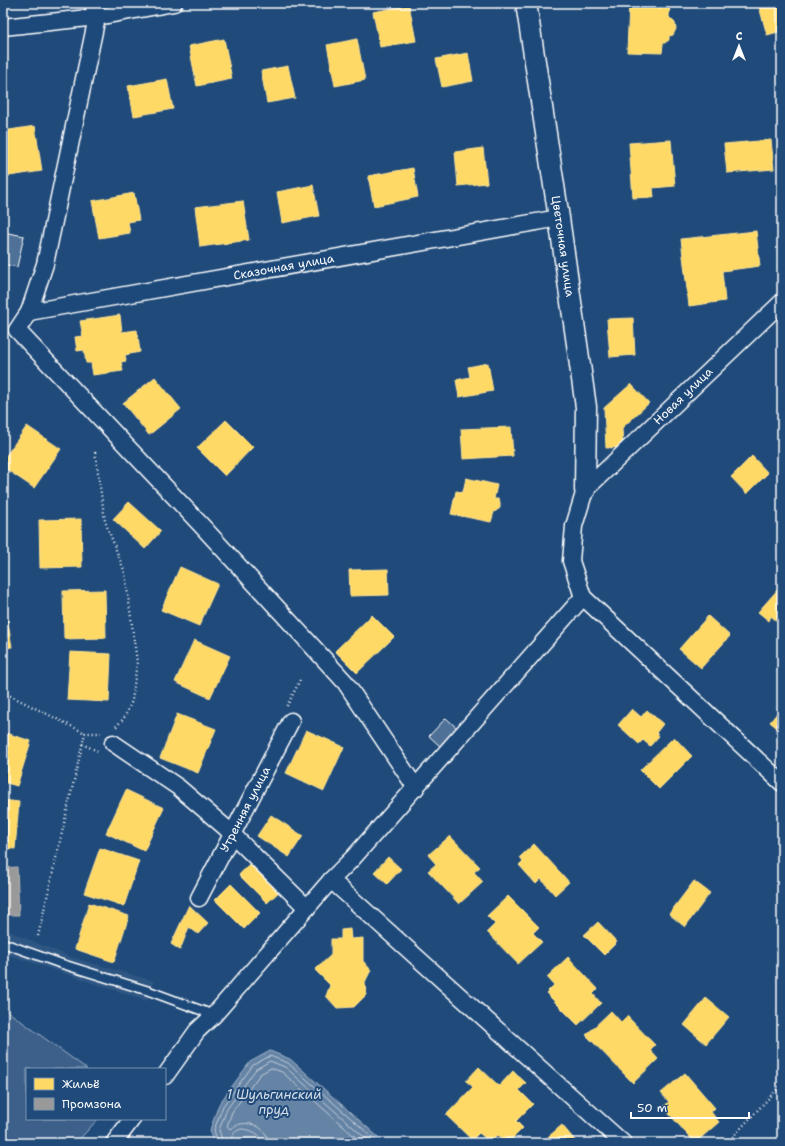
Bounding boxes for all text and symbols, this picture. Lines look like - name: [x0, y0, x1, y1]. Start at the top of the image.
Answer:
- north arrow: [719, 26, 759, 66]
- text: С: [736, 29, 743, 44]
- street label: Цветочная улица: [548, 194, 578, 298]
- street label: Сказочная улица: [232, 250, 336, 284]
- street label: Новая улица: [650, 363, 716, 428]
- street label: Утренняя улица: [216, 763, 274, 855]
- legend: [26, 1068, 166, 1120]
- text: Жильё: [62, 1076, 100, 1092]
- water label: 1 Шульгинский пруд: [226, 1086, 322, 1118]
- scale bar: [631, 1094, 749, 1120]
- text: Промзона: [62, 1096, 122, 1112]
- text: 50 m: [637, 1100, 667, 1116]

